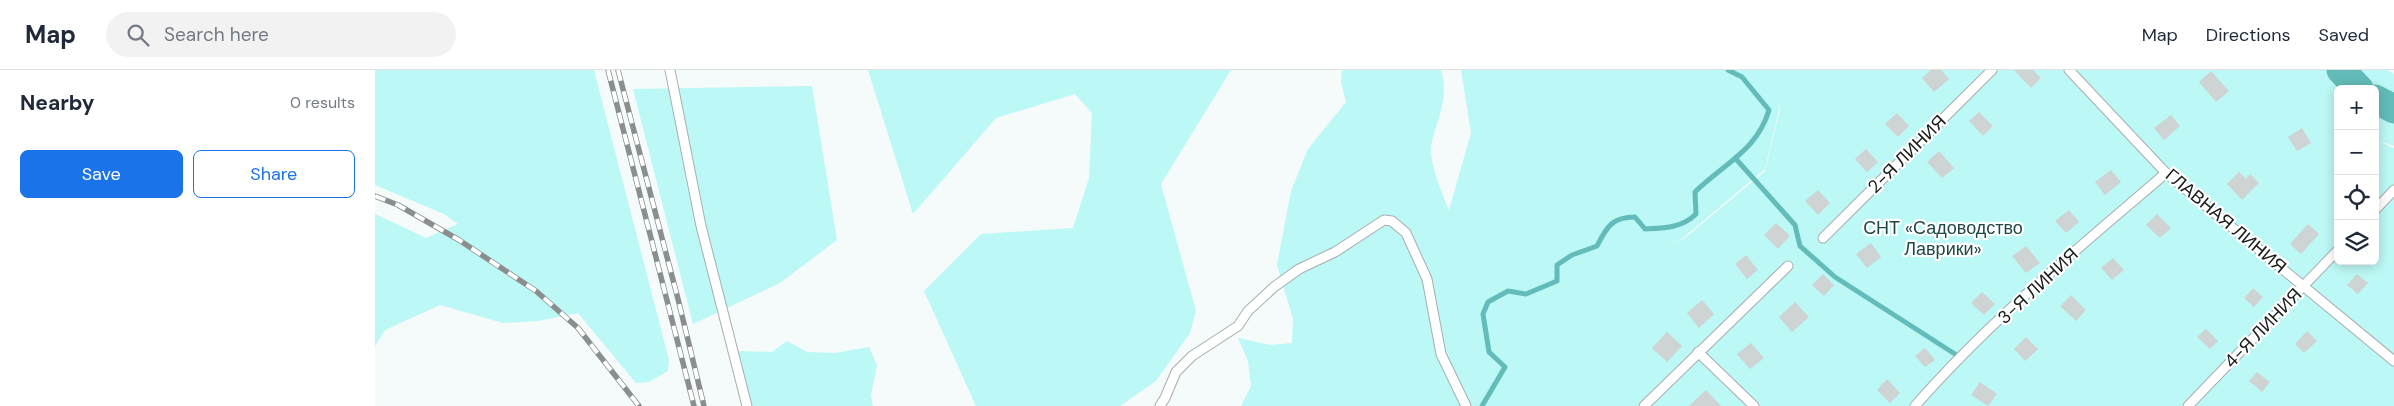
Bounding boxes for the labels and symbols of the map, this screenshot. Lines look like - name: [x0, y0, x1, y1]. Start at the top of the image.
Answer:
- street label: 2-Я ЛИНИЯ: [1863, 110, 1951, 198]
- street label: ГЛАВНАЯ ЛИНИЯ: [2160, 163, 2292, 279]
- park label: СНТ «Садоводство Лаврики»: [1863, 216, 2023, 261]
- street label: 3-Я ЛИНИЯ: [1993, 242, 2083, 330]
- street label: 4-Я ЛИНИЯ: [2219, 283, 2307, 373]

